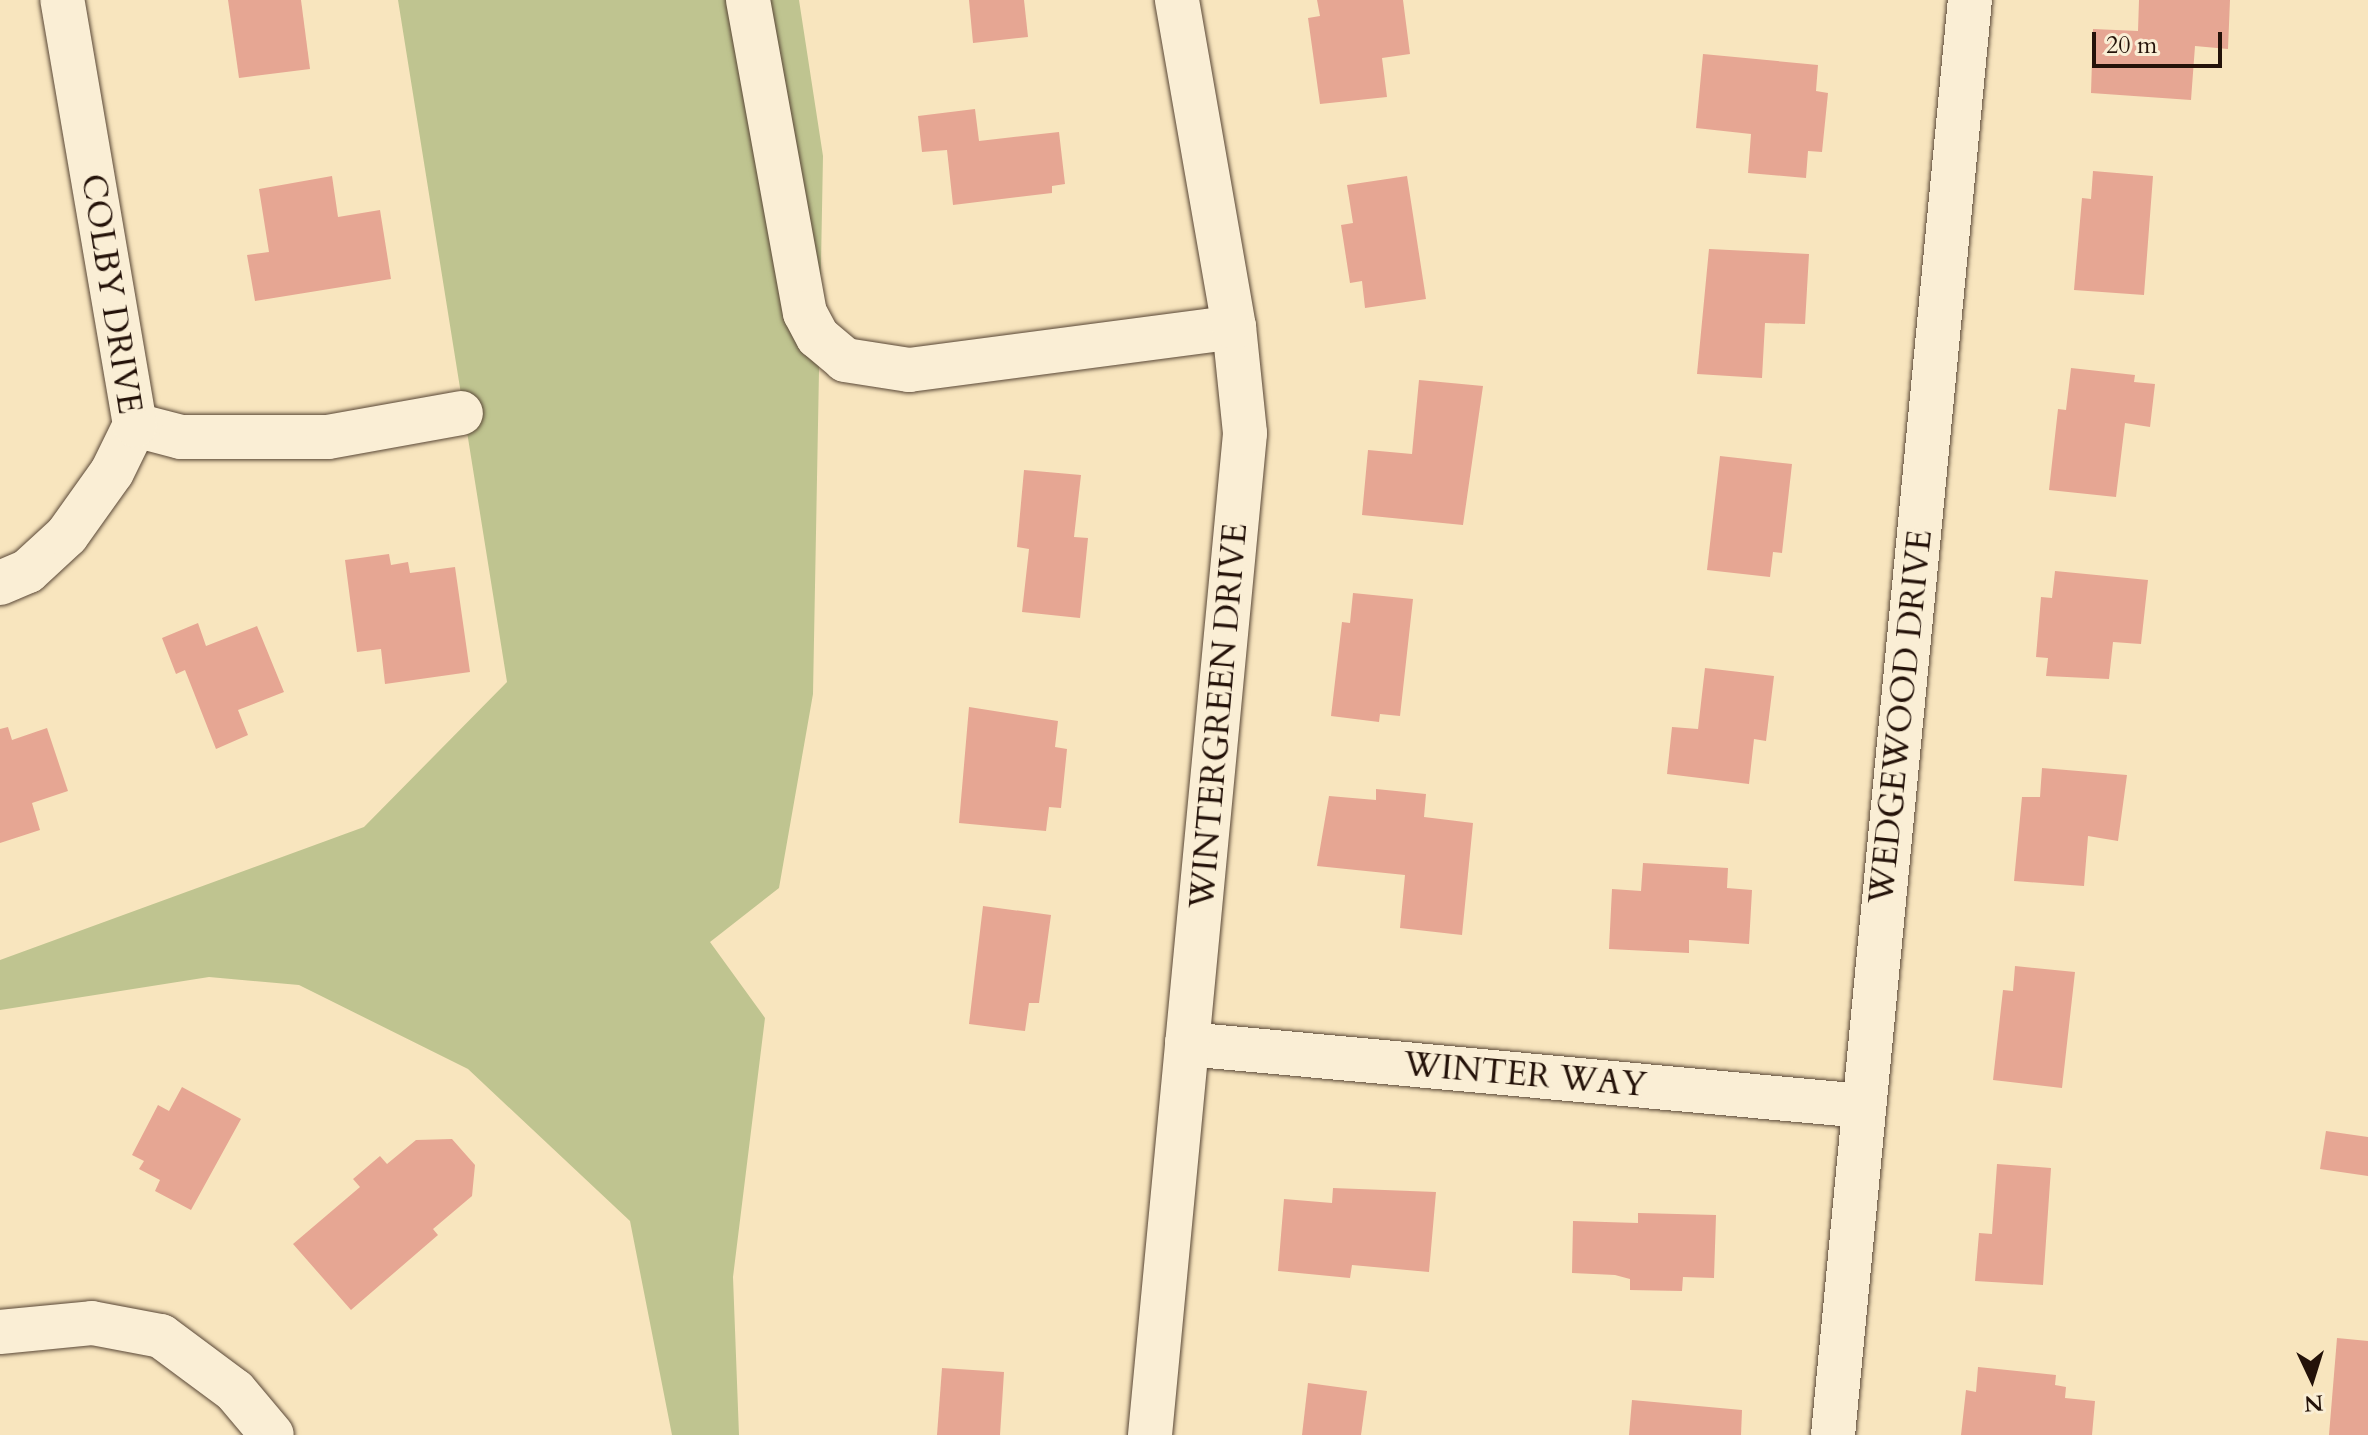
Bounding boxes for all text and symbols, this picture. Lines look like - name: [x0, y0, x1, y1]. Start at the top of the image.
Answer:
- scale bar: [2096, 16, 2226, 66]
- text: 20 m: [2106, 29, 2157, 62]
- street label: COLBY DRIVE: [72, 171, 150, 417]
- street label: WINTERGREEN DRIVE: [1182, 521, 1256, 911]
- street label: WEDGEWOOD DRIVE: [1861, 528, 1941, 906]
- street label: WINTER WAY: [1402, 1044, 1648, 1106]
- north arrow: [2272, 1339, 2352, 1419]
- text: N: [2303, 1387, 2324, 1419]

